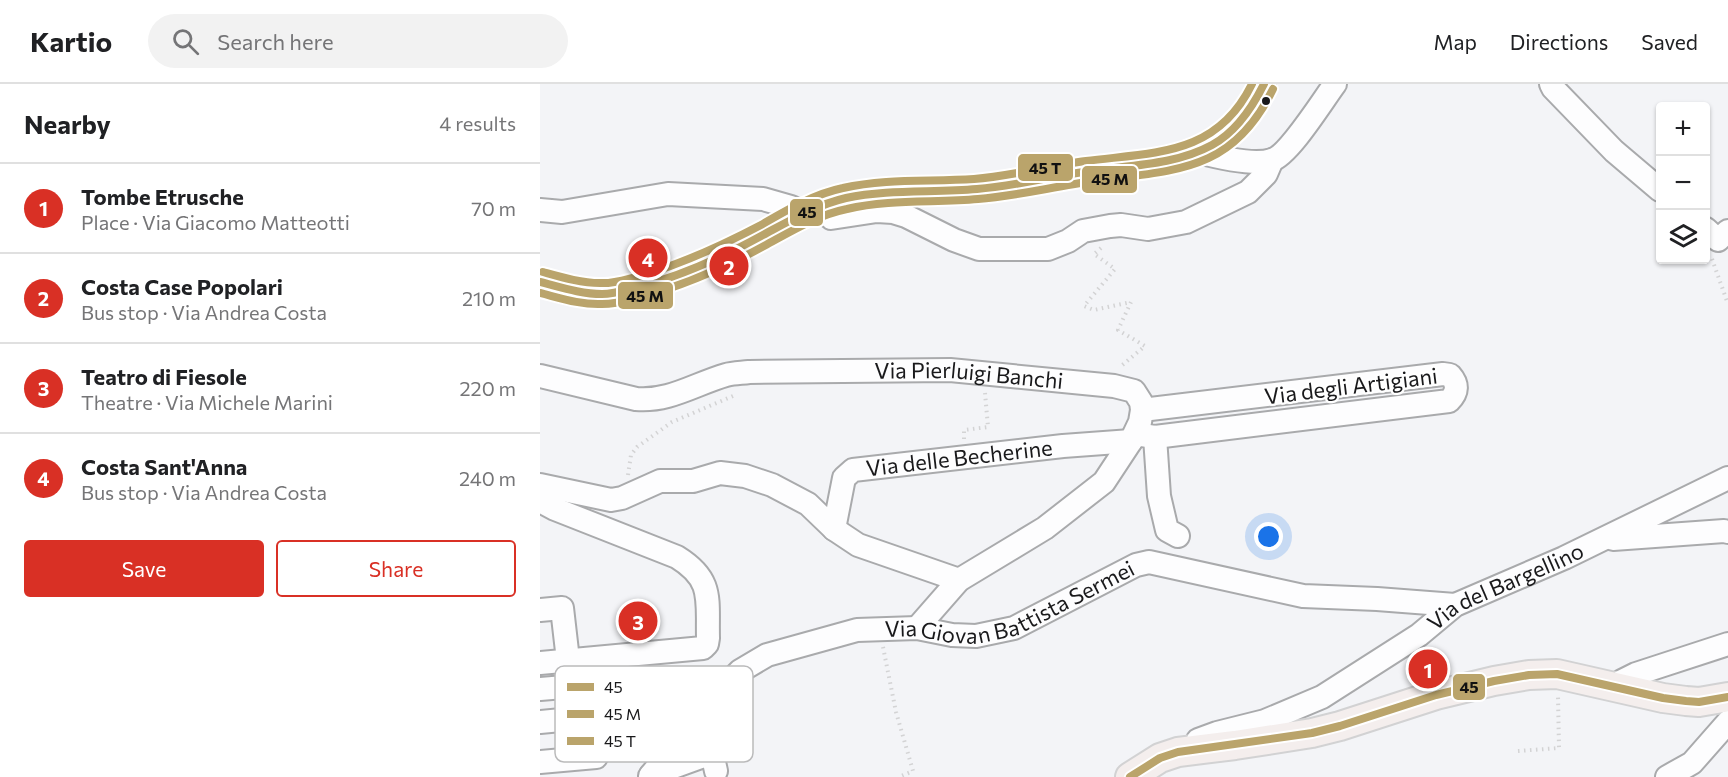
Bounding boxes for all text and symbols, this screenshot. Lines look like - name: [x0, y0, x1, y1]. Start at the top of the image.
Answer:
- search box: [148, 14, 568, 68]
- text: Kartio: [30, 24, 112, 58]
- icon: search: [169, 25, 202, 58]
- text: Search here: [217, 28, 334, 55]
- text: Map: [1434, 29, 1477, 54]
- text: Directions: [1510, 29, 1608, 54]
- text: Saved: [1641, 29, 1698, 54]
- unlabelled marker: [1260, 95, 1272, 107]
- map controls: [1656, 102, 1710, 264]
- button: +: [1656, 102, 1710, 156]
- text: Nearby: [24, 108, 111, 139]
- text: 4 results: [439, 111, 516, 135]
- line badge: 45 T: [1017, 153, 1074, 182]
- button: −: [1656, 156, 1710, 210]
- text: 45 T: [1029, 158, 1061, 177]
- line badge: 45 M: [1081, 165, 1138, 194]
- text: 45 M: [1091, 169, 1129, 188]
- text: Tombe Etrusche: [81, 183, 244, 210]
- text: 1: [39, 196, 48, 220]
- text: 70 m: [471, 196, 516, 220]
- line badge: 45: [789, 198, 824, 227]
- text: 45: [797, 202, 817, 221]
- text: Place · Via Giacomo Matteotti: [81, 210, 350, 234]
- button: layers: [1656, 210, 1710, 264]
- pin: 4: [628, 236, 668, 280]
- pin: 2: [710, 244, 748, 288]
- text: Costa Case Popolari: [81, 273, 283, 300]
- line badge: 45 M: [617, 281, 674, 310]
- text: 2: [38, 286, 49, 310]
- text: 210 m: [462, 286, 516, 310]
- text: 45 M: [626, 286, 664, 305]
- text: Bus stop · Via Andrea Costa: [81, 300, 327, 324]
- street label: Via Pierluigi Banchi: [874, 356, 1065, 394]
- street label: Via degli Artigiani: [1263, 361, 1439, 410]
- text: Teatro di Fiesole: [81, 363, 247, 390]
- text: 3: [38, 376, 49, 400]
- text: 220 m: [460, 376, 516, 400]
- text: Theatre · Via Michele Marini: [81, 390, 333, 414]
- street label: Via delle Becherine: [865, 433, 1054, 481]
- text: Costa Sant'Anna: [81, 453, 247, 480]
- text: 4: [37, 466, 50, 490]
- text: 240 m: [459, 466, 516, 490]
- text: Bus stop · Via Andrea Costa: [81, 480, 327, 504]
- your location: [1254, 522, 1283, 551]
- street label: Via del Bargellino: [1421, 537, 1588, 636]
- button: Save: [24, 540, 264, 597]
- button: Share: [276, 540, 516, 597]
- street label: Via Giovan Battista Sermei: [884, 554, 1139, 649]
- pin: 3: [618, 598, 658, 644]
- pin: 1: [1408, 646, 1448, 692]
- legend: [555, 666, 753, 762]
- line badge: 45: [1452, 673, 1486, 701]
- text: 45: [604, 677, 623, 696]
- text: 45: [1459, 677, 1479, 696]
- text: 45 M: [604, 704, 641, 723]
- text: 45 T: [604, 731, 636, 750]

